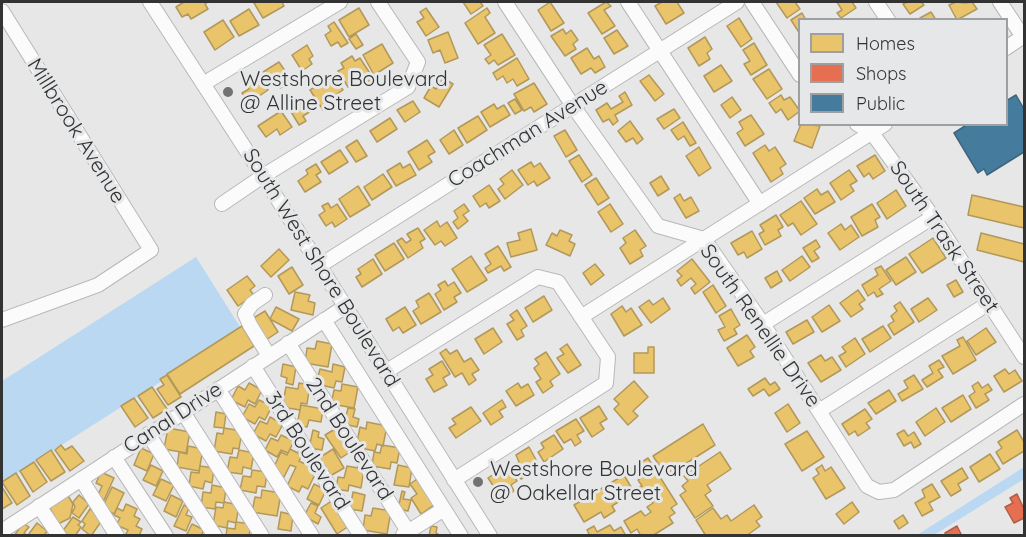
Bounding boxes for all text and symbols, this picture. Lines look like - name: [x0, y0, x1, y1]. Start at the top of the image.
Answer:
- legend: [798, 18, 1008, 126]
- text: Homes: [856, 32, 915, 55]
- street label: Millbrook Avenue: [21, 54, 131, 208]
- text: Shops: [856, 62, 907, 85]
- place label: Westshore Boulevard @ Alline Street: [240, 67, 448, 117]
- street label: Coachman Avenue: [444, 75, 612, 193]
- marker: Westshore Boulevard @ Alline Street: [221, 85, 235, 99]
- text: Public: [856, 92, 905, 115]
- street label: South West Shore Boulevard: [237, 144, 405, 392]
- street label: South Trask Street: [884, 156, 1004, 318]
- street label: South Renellie Drive: [694, 240, 826, 412]
- street label: 2nd Boulevard: [300, 373, 398, 505]
- street label: Canal Drive: [119, 377, 227, 459]
- street label: 3rd Boulevard: [259, 387, 355, 515]
- place label: Westshore Boulevard @ Oakellar Street: [490, 457, 698, 507]
- marker: Westshore Boulevard @ Oakellar Street: [471, 475, 485, 489]

